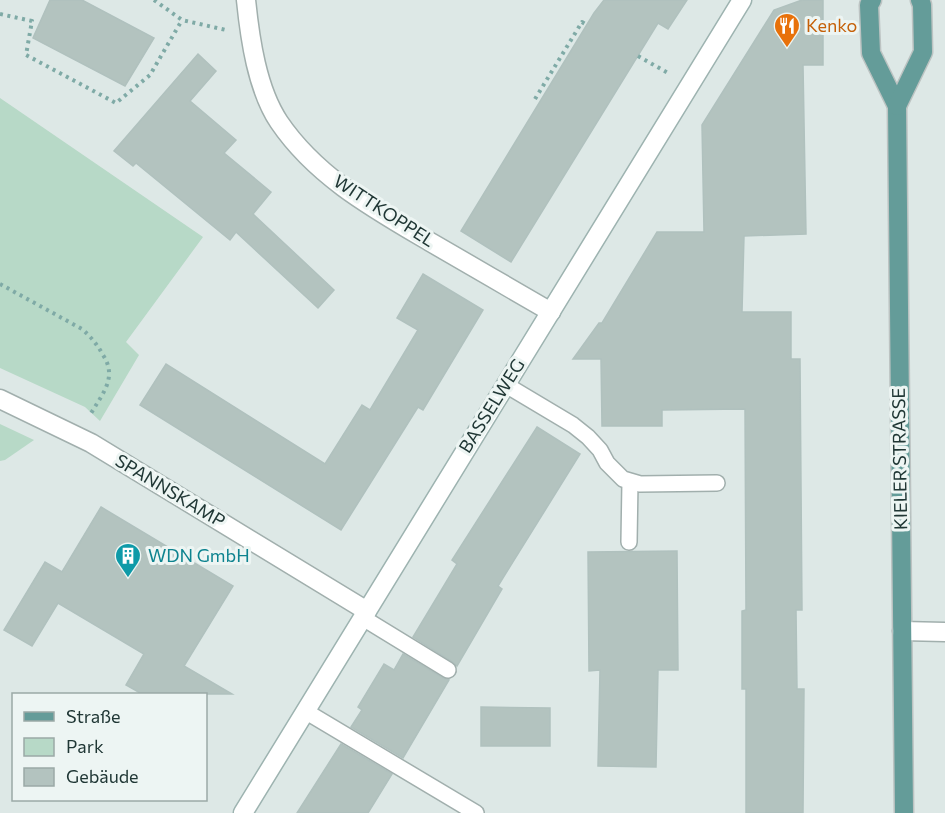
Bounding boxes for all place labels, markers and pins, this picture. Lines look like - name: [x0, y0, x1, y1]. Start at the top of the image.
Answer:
- restaurant icon: Kenko: [772, 11, 802, 49]
- place label: Kenko: [806, 14, 857, 36]
- building icon: WDN GmbH: [113, 541, 143, 579]
- place label: WDN GmbH: [148, 544, 250, 566]

